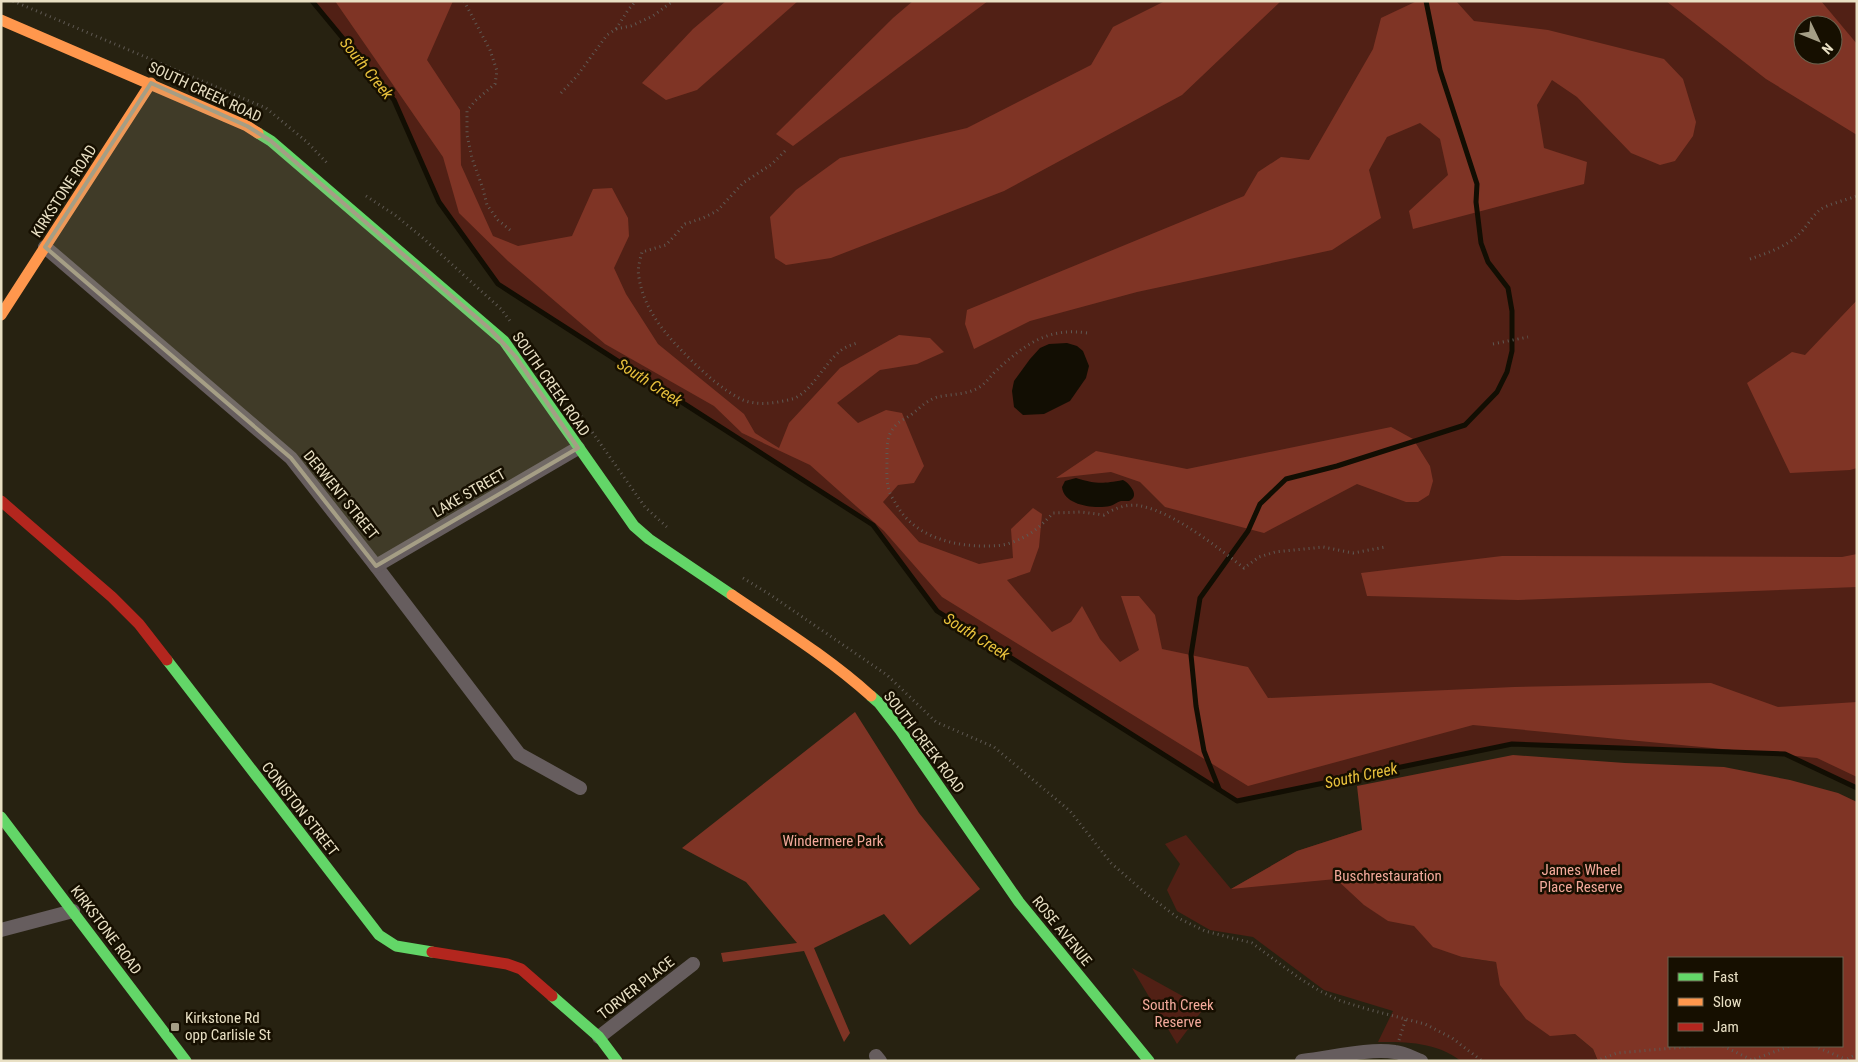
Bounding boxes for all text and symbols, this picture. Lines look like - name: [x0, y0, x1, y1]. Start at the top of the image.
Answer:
- north arrow: [1793, 15, 1843, 65]
- water label: South Creek: [336, 34, 398, 104]
- text: N: [1819, 40, 1836, 57]
- street label: SOUTH CREEK ROAD: [146, 58, 264, 126]
- street label: KIRKSTONE ROAD: [27, 141, 101, 241]
- street label: SOUTH CREEK ROAD: [508, 329, 594, 439]
- water label: South Creek: [614, 354, 687, 411]
- street label: DERWENT STREET: [300, 447, 383, 543]
- street label: LAKE STREET: [429, 465, 509, 521]
- water label: South Creek: [940, 609, 1014, 665]
- street label: SOUTH CREEK ROAD: [880, 688, 968, 796]
- street label: CONISTON STREET: [258, 758, 342, 860]
- water label: South Creek: [1323, 758, 1400, 792]
- park label: Windermere Park: [782, 832, 884, 850]
- park label: James Wheel Place Reserve: [1539, 861, 1623, 896]
- park label: Buschrestauration: [1334, 867, 1442, 885]
- street label: KIRKSTONE ROAD: [67, 882, 145, 978]
- street label: ROSE AVENUE: [1028, 892, 1096, 970]
- street label: TORVER PLACE: [594, 953, 678, 1023]
- legend: [1668, 957, 1843, 1047]
- text: Fast: [1713, 968, 1738, 986]
- text: Slow: [1713, 993, 1742, 1011]
- park label: South Creek Reserve: [1142, 996, 1214, 1031]
- place label: Kirkstone Rd opp Carlisle St: [185, 1009, 271, 1044]
- text: Jam: [1713, 1018, 1739, 1036]
- marker: Kirkstone Rd opp Carlisle St: [169, 1021, 181, 1033]

